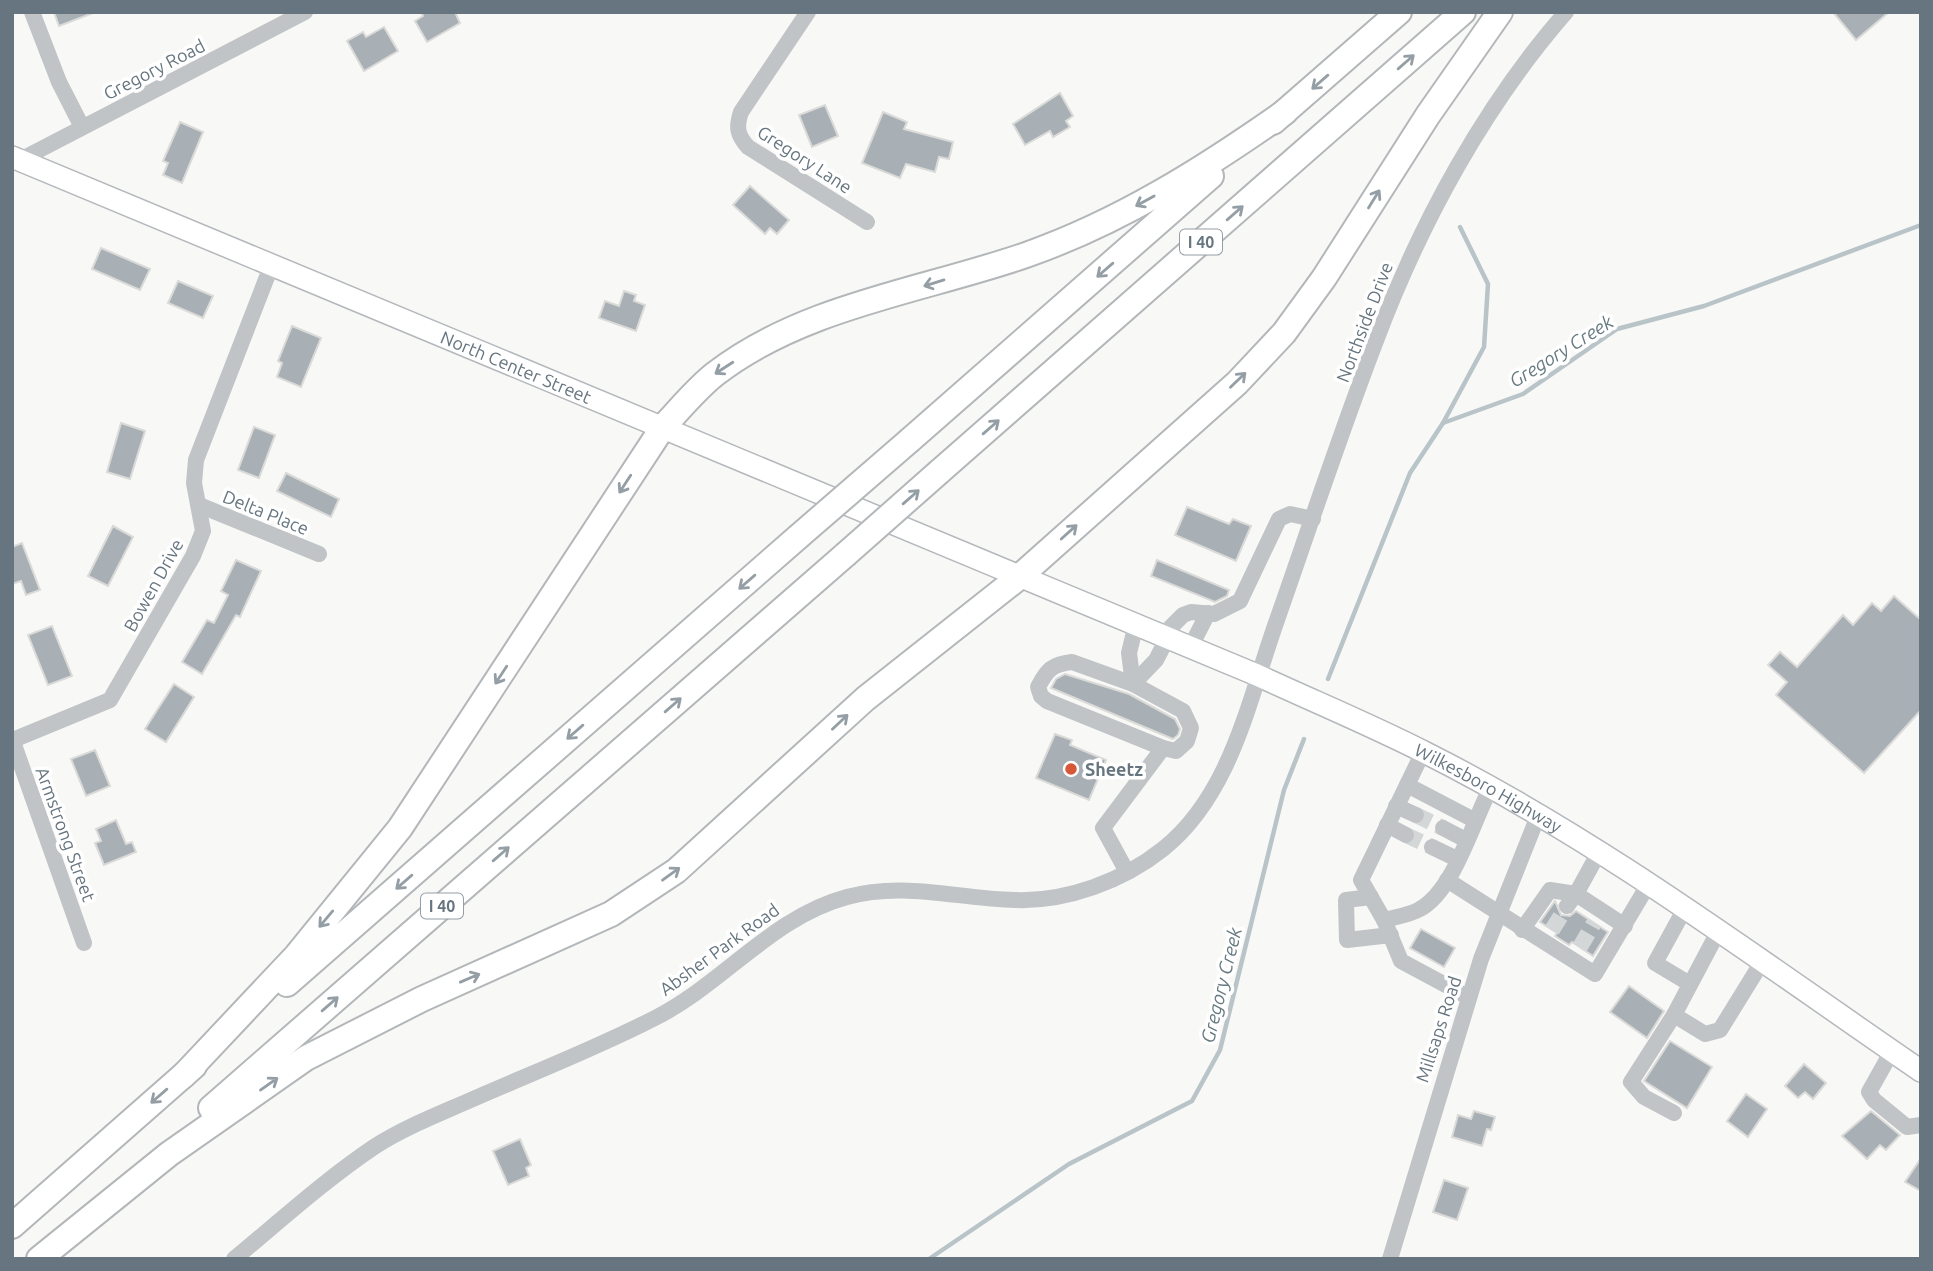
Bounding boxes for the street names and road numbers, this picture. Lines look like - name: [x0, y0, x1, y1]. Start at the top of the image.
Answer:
- street label: Gregory Road: [100, 35, 208, 103]
- street label: Gregory Lane: [754, 121, 856, 197]
- road number: I 40: [1180, 230, 1222, 254]
- street label: Northside Drive: [1332, 259, 1396, 385]
- street label: North Center Street: [438, 327, 594, 407]
- street label: Delta Place: [220, 486, 312, 538]
- street label: Bowen Drive: [119, 535, 187, 635]
- street label: Wilkesboro Highway: [1412, 739, 1566, 837]
- street label: Armstrong Street: [32, 764, 100, 904]
- road number: I 40: [421, 893, 463, 918]
- street label: Absher Park Road: [655, 899, 783, 999]
- street label: Millsaps Road: [1411, 973, 1465, 1085]

